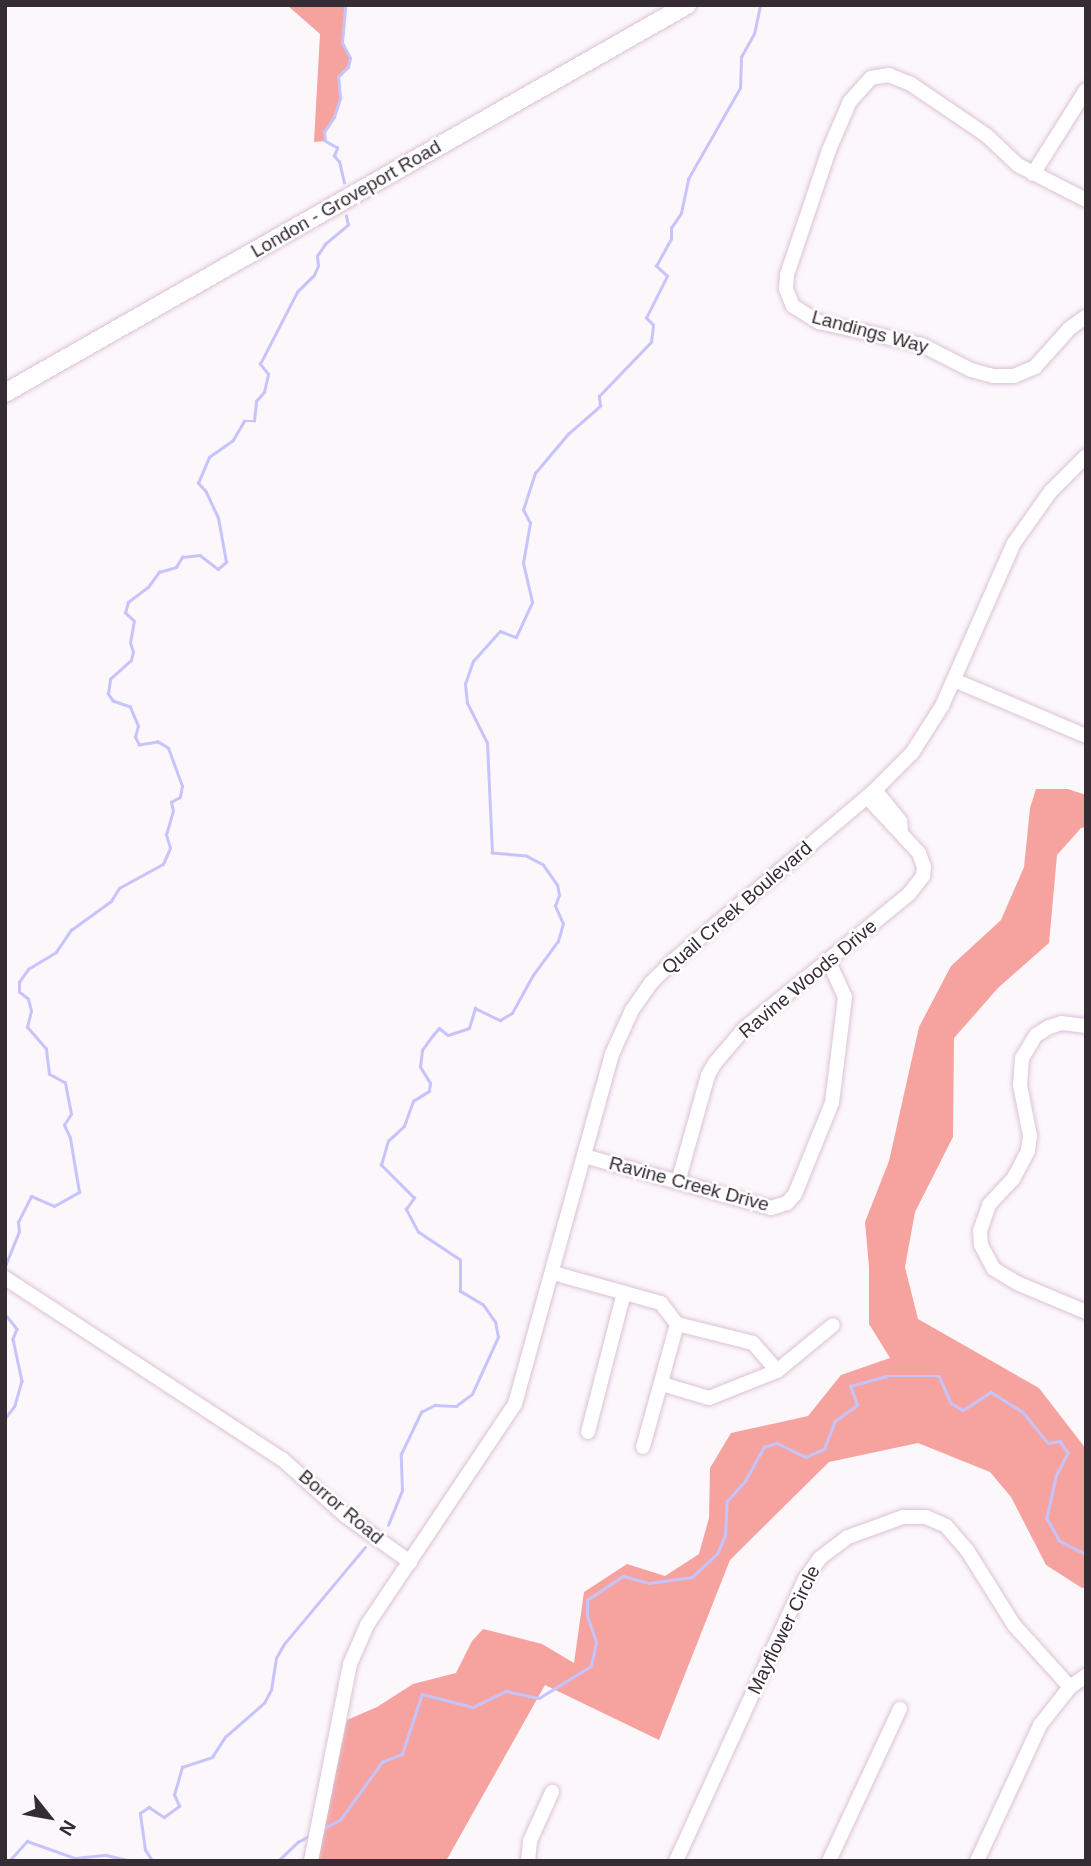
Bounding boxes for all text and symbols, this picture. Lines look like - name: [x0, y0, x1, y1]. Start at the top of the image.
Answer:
- street label: London - Groveport Road: [247, 135, 445, 263]
- street label: Landings Way: [809, 305, 931, 359]
- street label: Quail Creek Boulevard: [657, 837, 817, 979]
- street label: Ravine Woods Drive: [734, 915, 882, 1043]
- street label: Ravine Creek Drive: [606, 1152, 772, 1216]
- street label: Borror Road: [294, 1465, 388, 1549]
- street label: Mayflower Circle: [743, 1562, 825, 1698]
- north arrow: [14, 1782, 84, 1852]
- text: N: [55, 1817, 80, 1839]

